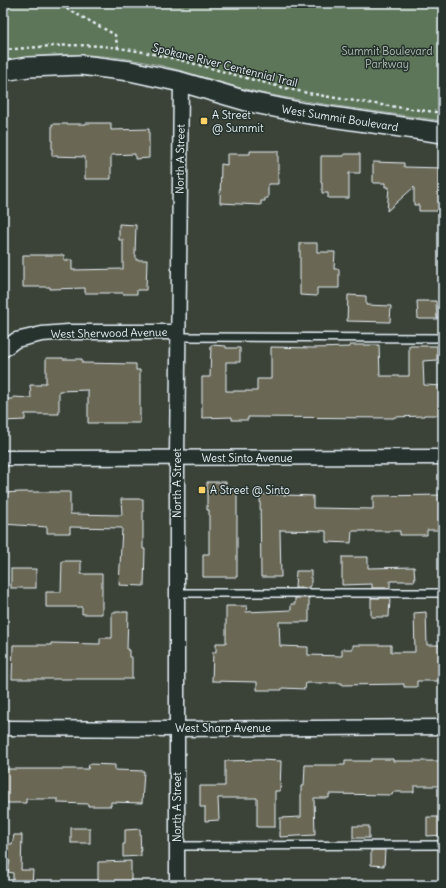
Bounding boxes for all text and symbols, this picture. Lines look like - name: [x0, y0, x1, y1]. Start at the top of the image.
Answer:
- street label: Spokane River Centennial Trail: [151, 40, 299, 90]
- park label: Summit Boulevard Parkway: [341, 44, 433, 71]
- street label: West Summit Boulevard: [281, 102, 400, 134]
- place label: A Street @ Summit: [212, 108, 264, 135]
- marker: A Street @ Summit: [199, 116, 209, 126]
- street label: North A Street: [172, 124, 188, 194]
- street label: West Sherwood Avenue: [51, 325, 168, 341]
- street label: North A Street: [170, 448, 184, 518]
- street label: West Sinto Avenue: [201, 451, 293, 465]
- place label: A Street @ Sinto: [210, 483, 290, 497]
- marker: A Street @ Sinto: [197, 485, 207, 495]
- street label: West Sharp Avenue: [175, 721, 271, 735]
- street label: North A Street: [170, 772, 184, 842]

